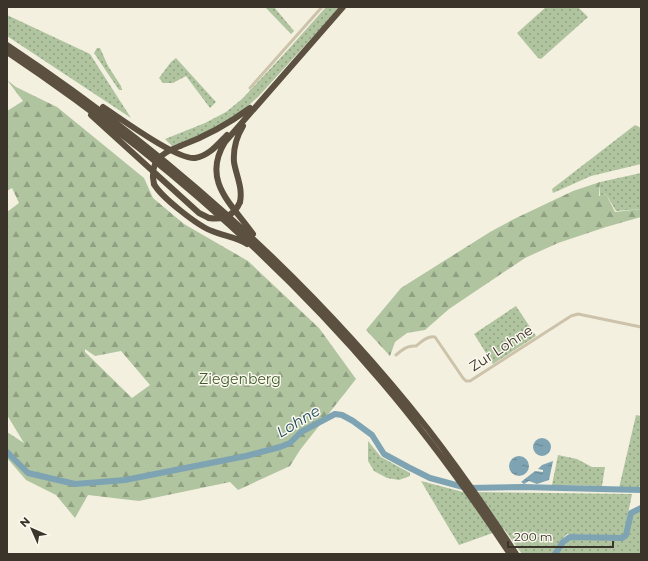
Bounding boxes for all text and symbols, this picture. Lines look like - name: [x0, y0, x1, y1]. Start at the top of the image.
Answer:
- street label: Zur Lohne: [466, 321, 536, 375]
- park label: Ziegenberg: [199, 370, 281, 388]
- water label: Lohne: [273, 401, 323, 441]
- north arrow: [12, 509, 52, 549]
- text: N: [17, 514, 33, 530]
- scale bar: [508, 523, 613, 549]
- text: 200 m: [514, 529, 553, 544]

